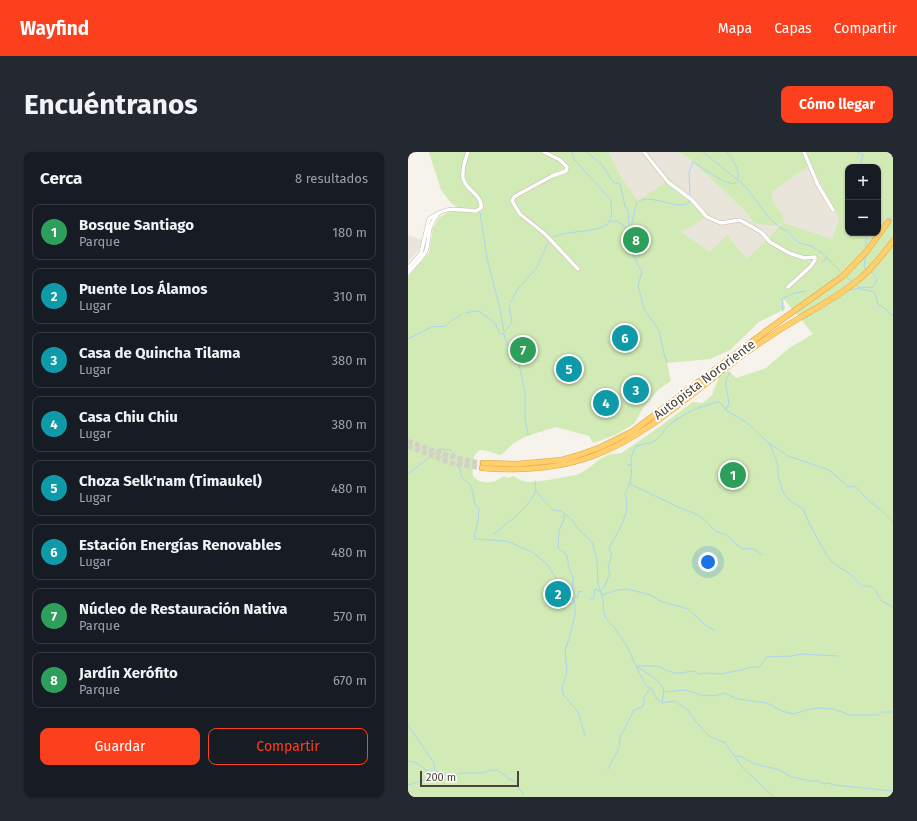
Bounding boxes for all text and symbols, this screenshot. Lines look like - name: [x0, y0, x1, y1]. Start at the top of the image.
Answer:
- text: Wayfind: [20, 17, 89, 40]
- text: Mapa: [718, 20, 752, 37]
- text: Capas: [774, 20, 812, 37]
- text: Compartir: [834, 20, 897, 37]
- button: Cómo llegar: [781, 86, 893, 123]
- text: Encuéntranos: [24, 88, 198, 121]
- map controls: [845, 164, 881, 236]
- button: +: [845, 164, 881, 200]
- text: Cerca: [40, 168, 82, 189]
- text: 8 resultados: [295, 171, 368, 186]
- button: −: [845, 200, 881, 236]
- text: Bosque Santiago: [79, 216, 194, 234]
- text: 1: [51, 225, 57, 240]
- text: 180 m: [332, 225, 367, 240]
- pin: 8: [623, 225, 649, 255]
- text: Parque: [79, 234, 120, 249]
- text: Puente Los Álamos: [79, 280, 208, 298]
- text: 2: [51, 289, 57, 304]
- text: 310 m: [333, 289, 367, 304]
- text: Lugar: [79, 298, 111, 313]
- pin: 6: [612, 323, 638, 353]
- pin: 7: [510, 335, 536, 365]
- street label: Autopista Nororiente: [651, 336, 758, 423]
- text: Casa de Quincha Tilama: [79, 344, 241, 362]
- text: 3: [51, 353, 57, 368]
- text: 380 m: [332, 353, 367, 368]
- pin: 5: [556, 354, 582, 384]
- text: Lugar: [79, 362, 111, 377]
- pin: 3: [623, 375, 649, 405]
- pin: 4: [593, 388, 619, 418]
- text: Casa Chiu Chiu: [79, 408, 178, 426]
- text: 4: [50, 417, 58, 432]
- text: 380 m: [332, 417, 367, 432]
- text: Lugar: [79, 426, 111, 441]
- pin: 1: [720, 460, 746, 490]
- text: Choza Selk'nam (Timaukel): [79, 472, 262, 490]
- text: 5: [51, 481, 57, 496]
- text: 480 m: [331, 481, 367, 496]
- text: Lugar: [79, 490, 111, 505]
- text: Estación Energías Renovables: [79, 536, 281, 554]
- text: 6: [50, 545, 58, 560]
- text: 480 m: [331, 545, 367, 560]
- your location: [698, 552, 718, 572]
- text: Lugar: [79, 554, 111, 569]
- pin: 2: [545, 579, 571, 609]
- text: Núcleo de Restauración Nativa: [79, 600, 287, 618]
- text: 7: [51, 609, 57, 624]
- text: 570 m: [333, 609, 367, 624]
- text: Parque: [79, 618, 120, 633]
- text: Jardín Xerófito: [79, 664, 178, 682]
- text: 8: [50, 673, 58, 688]
- text: 670 m: [333, 673, 367, 688]
- text: Parque: [79, 682, 120, 697]
- button: Guardar: [40, 728, 200, 765]
- button: Compartir: [208, 728, 368, 765]
- scale bar: [420, 769, 519, 788]
- text: 200 m: [426, 771, 456, 784]

